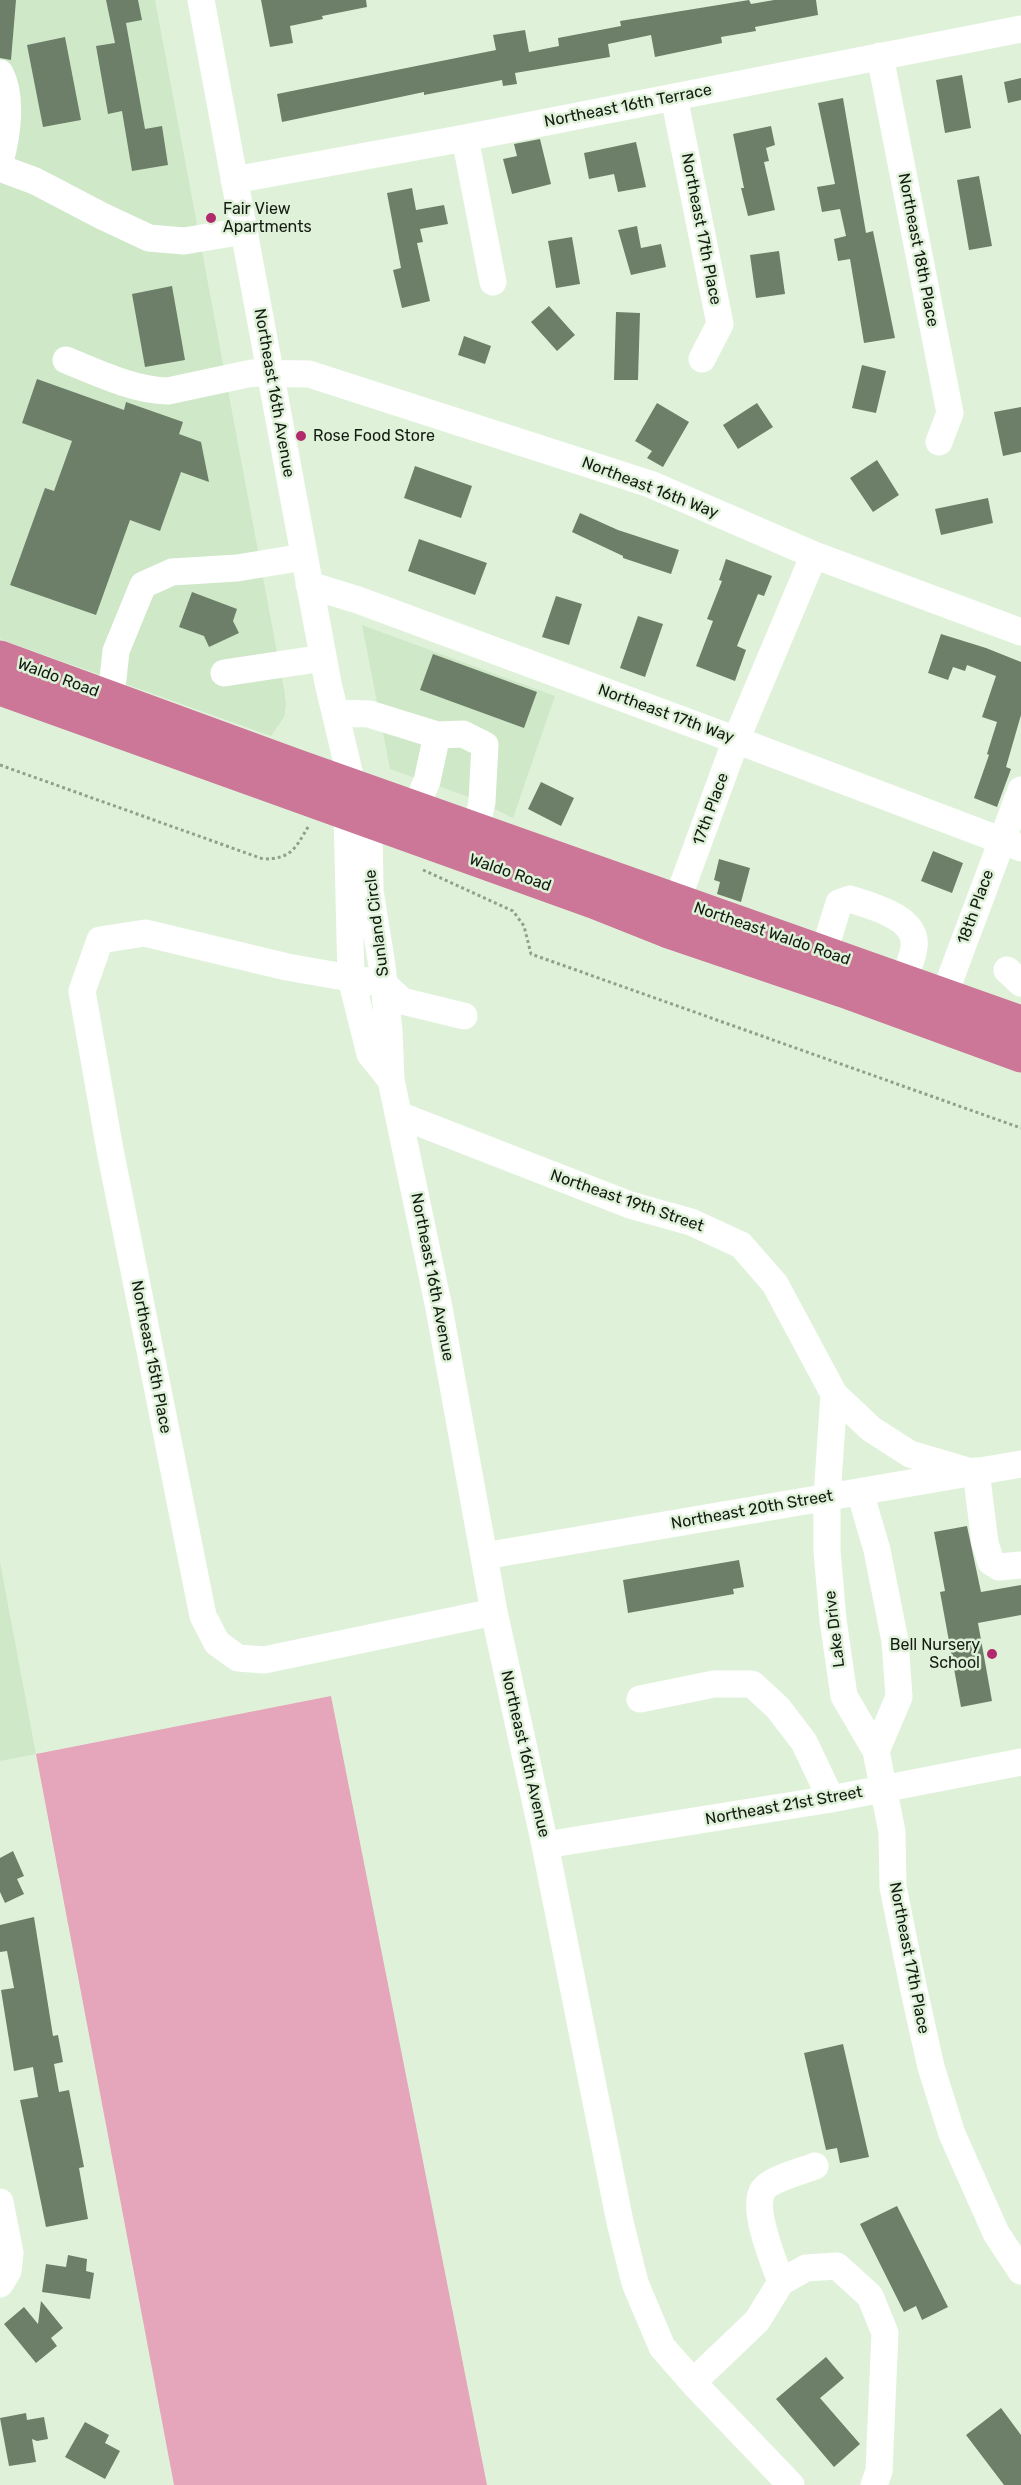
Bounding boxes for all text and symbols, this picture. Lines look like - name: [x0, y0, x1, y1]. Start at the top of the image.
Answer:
- street label: Northeast 16th Terrace: [543, 80, 713, 132]
- street label: Northeast 17th Place: [677, 151, 725, 307]
- street label: Northeast 18th Place: [894, 171, 942, 329]
- place label: Fair View Apartments: [223, 199, 312, 237]
- marker: Fair View Apartments: [204, 211, 218, 225]
- street label: Northeast 16th Avenue: [250, 307, 298, 479]
- place label: Rose Food Store: [313, 426, 435, 446]
- marker: Rose Food Store: [294, 429, 308, 443]
- street label: Northeast 16th Way: [579, 453, 721, 523]
- street label: Waldo Road: [14, 654, 102, 702]
- street label: Northeast 17th Way: [595, 680, 737, 748]
- street label: 17th Place: [689, 770, 733, 848]
- street label: Waldo Road: [466, 850, 554, 896]
- street label: 18th Place: [954, 867, 998, 947]
- street label: Sunland Circle: [361, 869, 393, 977]
- street label: Northeast Waldo Road: [691, 898, 853, 970]
- street label: Northeast 19th Street: [548, 1166, 706, 1236]
- street label: Northeast 16th Avenue: [406, 1191, 458, 1363]
- street label: Northeast 15th Place: [127, 1279, 175, 1435]
- street label: Northeast 20th Street: [669, 1486, 835, 1534]
- street label: Lake Drive: [821, 1590, 849, 1668]
- place label: Bell Nursery School: [890, 1635, 980, 1673]
- marker: Bell Nursery School: [985, 1647, 999, 1661]
- street label: Northeast 16th Avenue: [496, 1669, 554, 1839]
- street label: Northeast 21st Street: [704, 1783, 864, 1829]
- street label: Northeast 17th Place: [885, 1880, 933, 2036]

